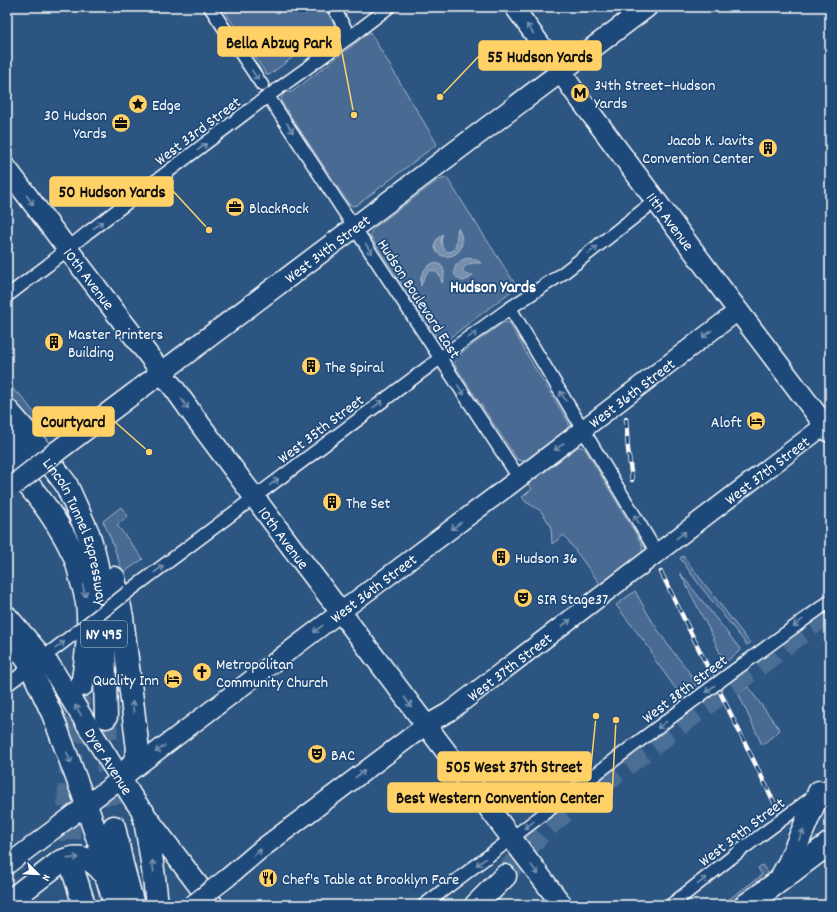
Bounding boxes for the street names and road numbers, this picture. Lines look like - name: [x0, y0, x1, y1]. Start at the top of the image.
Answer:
- street label: West 33rd Street: [151, 92, 247, 172]
- street label: 11th Avenue: [639, 188, 698, 256]
- street label: West 34th Street: [281, 210, 376, 290]
- street label: Hudson Boulevard East: [371, 235, 465, 364]
- street label: 10th Avenue: [56, 244, 119, 316]
- street label: West 36th Street: [585, 354, 681, 435]
- street label: West 35th Street: [274, 390, 370, 470]
- street label: West 37th Street: [721, 432, 816, 512]
- street label: Lincoln Tunnel Expressway: [36, 454, 112, 608]
- street label: 10th Avenue: [251, 503, 313, 575]
- street label: West 36th Street: [326, 549, 423, 630]
- road number: NY 495: [81, 621, 127, 647]
- street label: West 37th Street: [463, 628, 558, 708]
- street label: West 38th Street: [638, 650, 733, 730]
- street label: Dyer Avenue: [78, 724, 137, 800]
- street label: West 39th Street: [695, 793, 791, 873]

